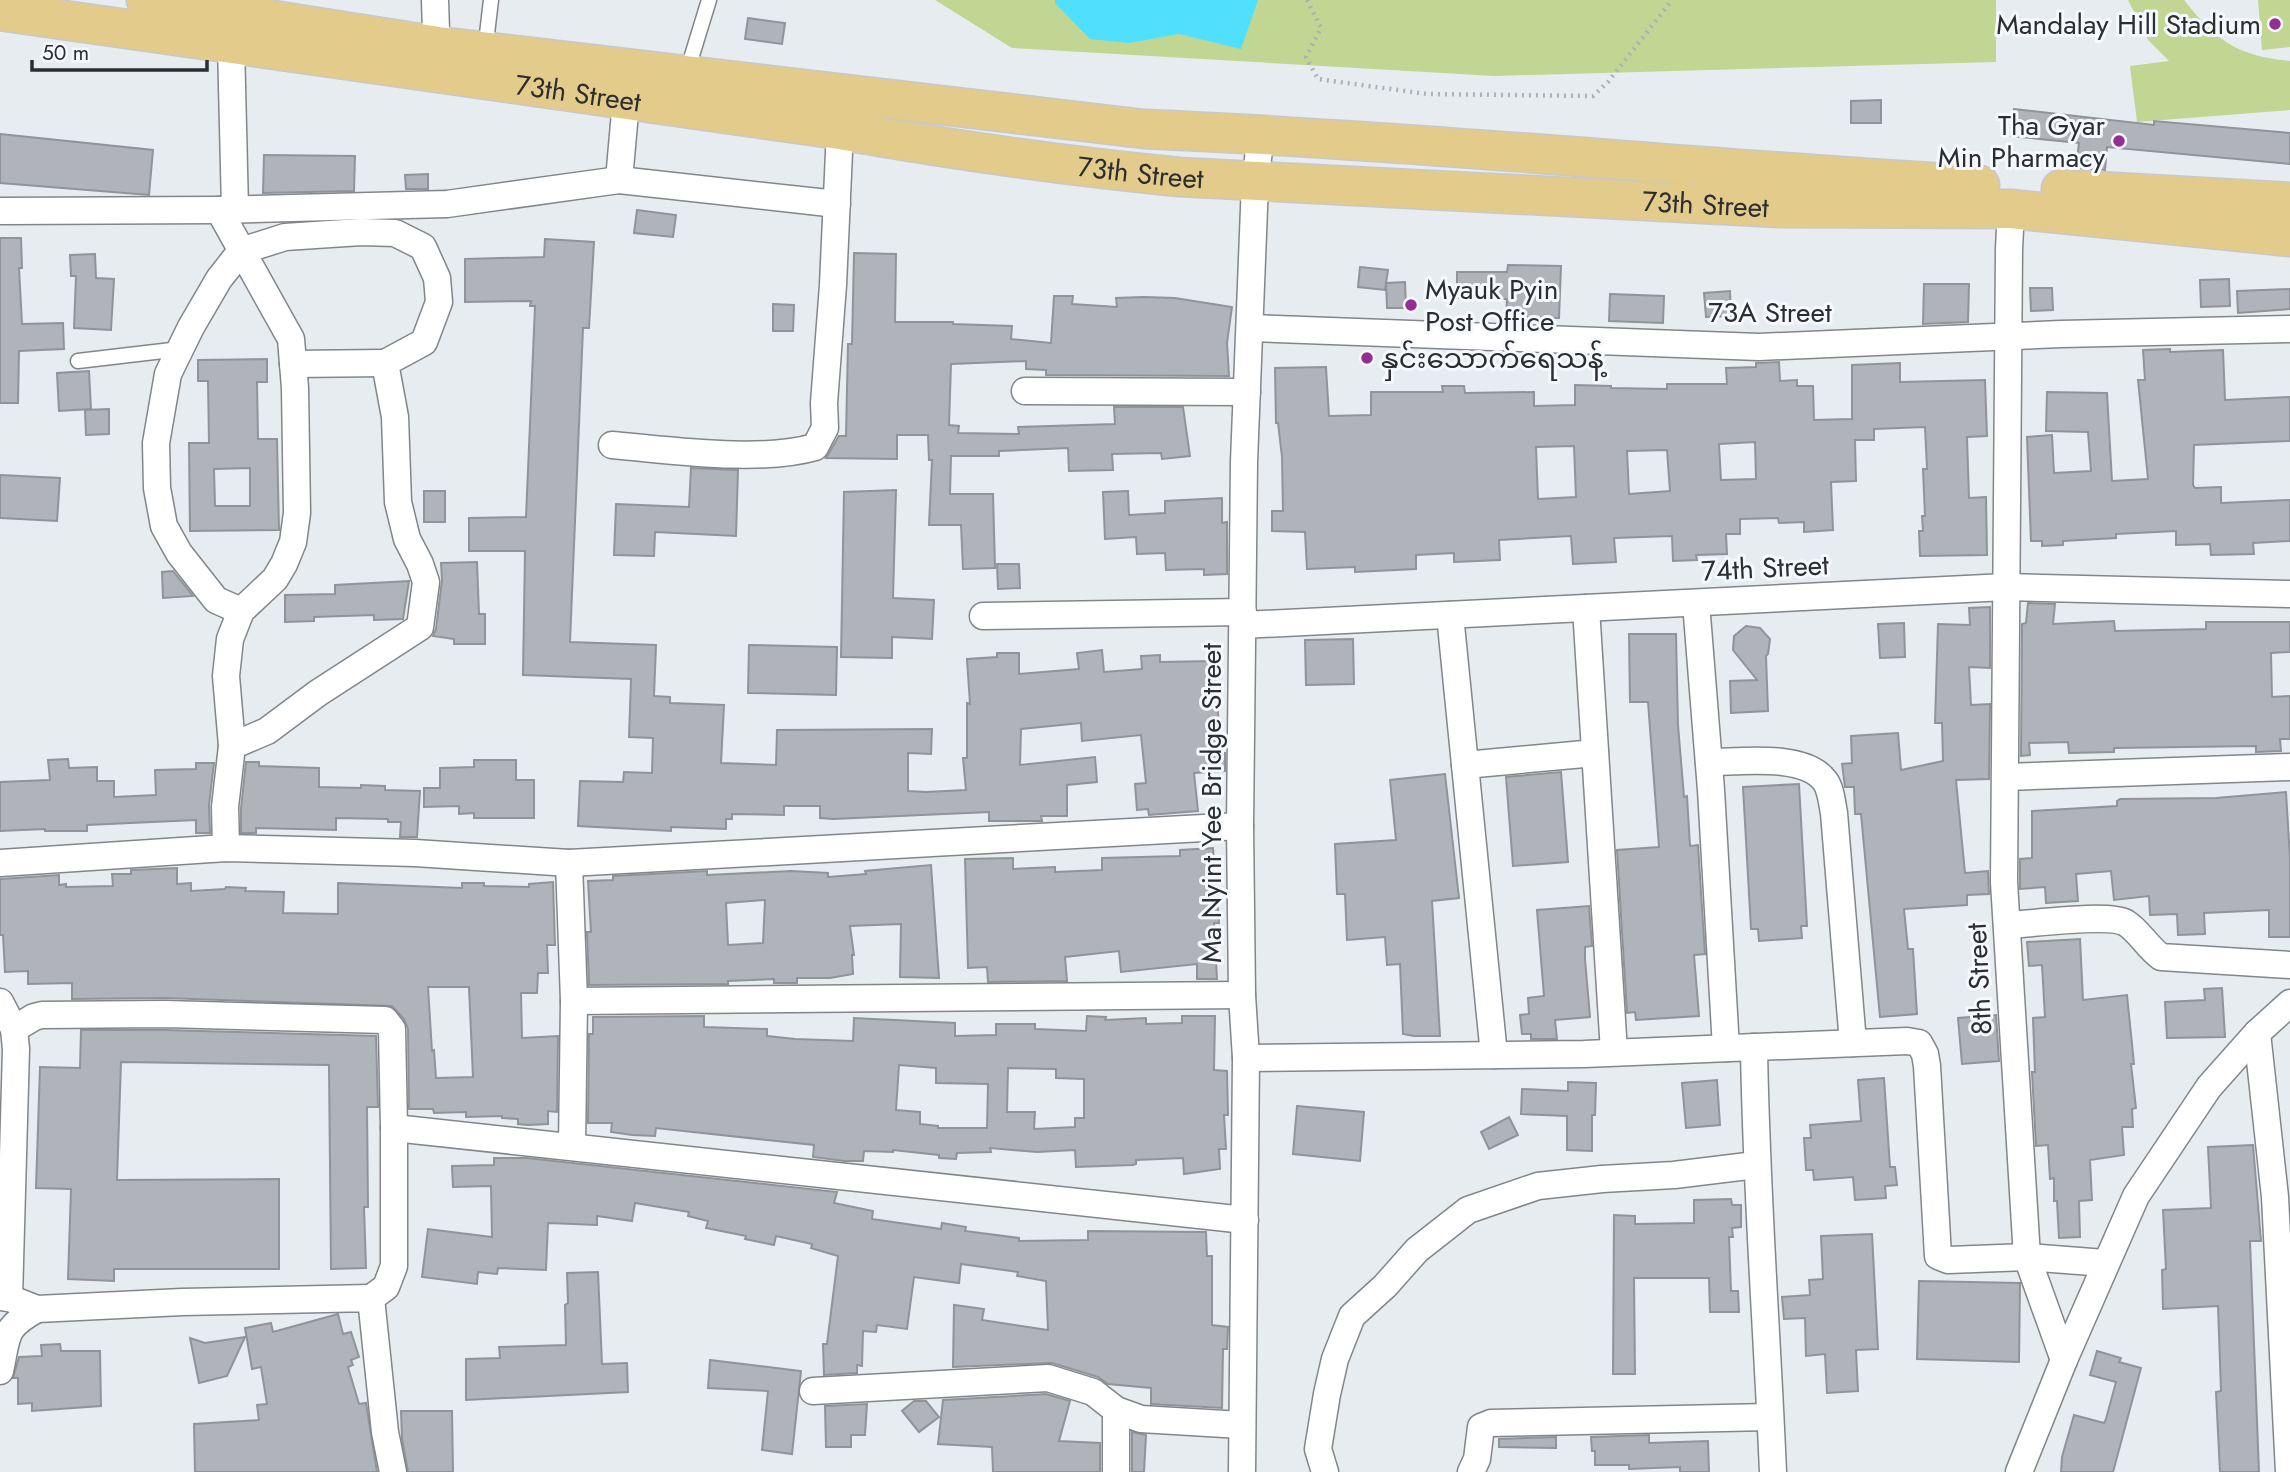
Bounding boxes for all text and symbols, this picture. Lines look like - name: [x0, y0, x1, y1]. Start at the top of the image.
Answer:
- place label: Mandalay Hill Stadium: [1996, 4, 2261, 45]
- marker: Mandalay Hill Stadium: [2267, 16, 2283, 32]
- scale bar: [32, 28, 206, 72]
- text: 50 m: [42, 38, 89, 68]
- street label: 73th Street: [513, 64, 644, 122]
- place label: Tha Gyar Min Pharmacy: [1938, 105, 2106, 178]
- marker: Tha Gyar Min Pharmacy: [2111, 133, 2127, 149]
- street label: 73th Street: [1075, 145, 1205, 199]
- street label: 73th Street: [1641, 180, 1770, 228]
- place label: Myauk Pyin Post Office: [1425, 269, 1559, 342]
- street label: 73A Street: [1708, 292, 1832, 333]
- marker: Myauk Pyin Post Office: [1403, 297, 1419, 313]
- place label: နှင်းသောက်ရေသန့်: [1381, 338, 1608, 381]
- marker: နှင်းသောက်ရေသန့်: [1359, 350, 1375, 366]
- street label: 74th Street: [1700, 544, 1830, 592]
- street label: Ma Nyint Yee Bridge Street: [1191, 643, 1232, 963]
- street label: 8th Street: [1956, 922, 2002, 1036]

